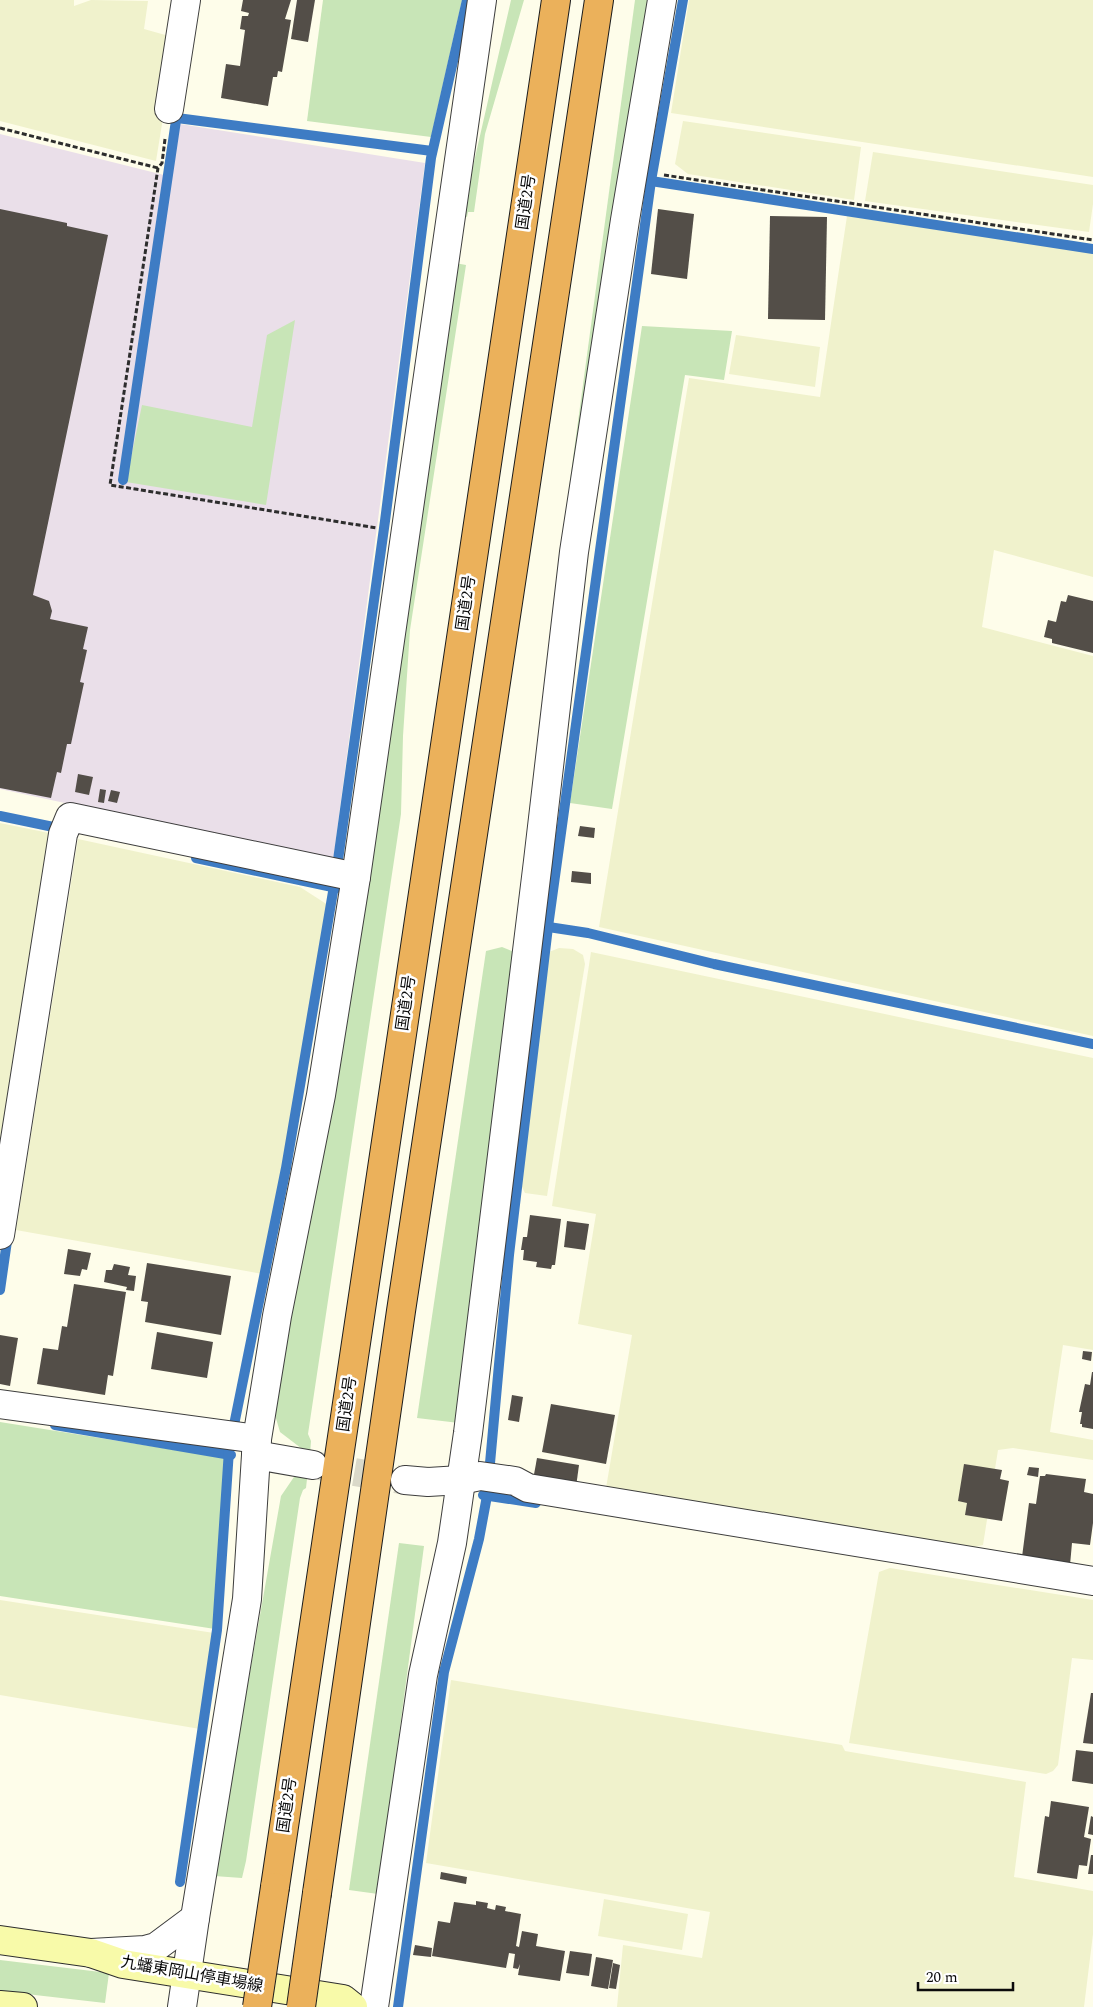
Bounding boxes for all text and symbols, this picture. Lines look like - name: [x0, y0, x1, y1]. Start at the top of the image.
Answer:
- street label: 国道2号: [510, 173, 542, 231]
- street label: 国道2号: [450, 574, 482, 632]
- street label: 国道2号: [390, 974, 422, 1032]
- street label: 国道2号: [331, 1375, 363, 1433]
- street label: 国道2号: [271, 1776, 303, 1834]
- street label: 九蟠東岡山停車場線: [119, 1950, 265, 1998]
- scale bar: [918, 1960, 1013, 1992]
- text: 20 m: [926, 1966, 958, 1989]

